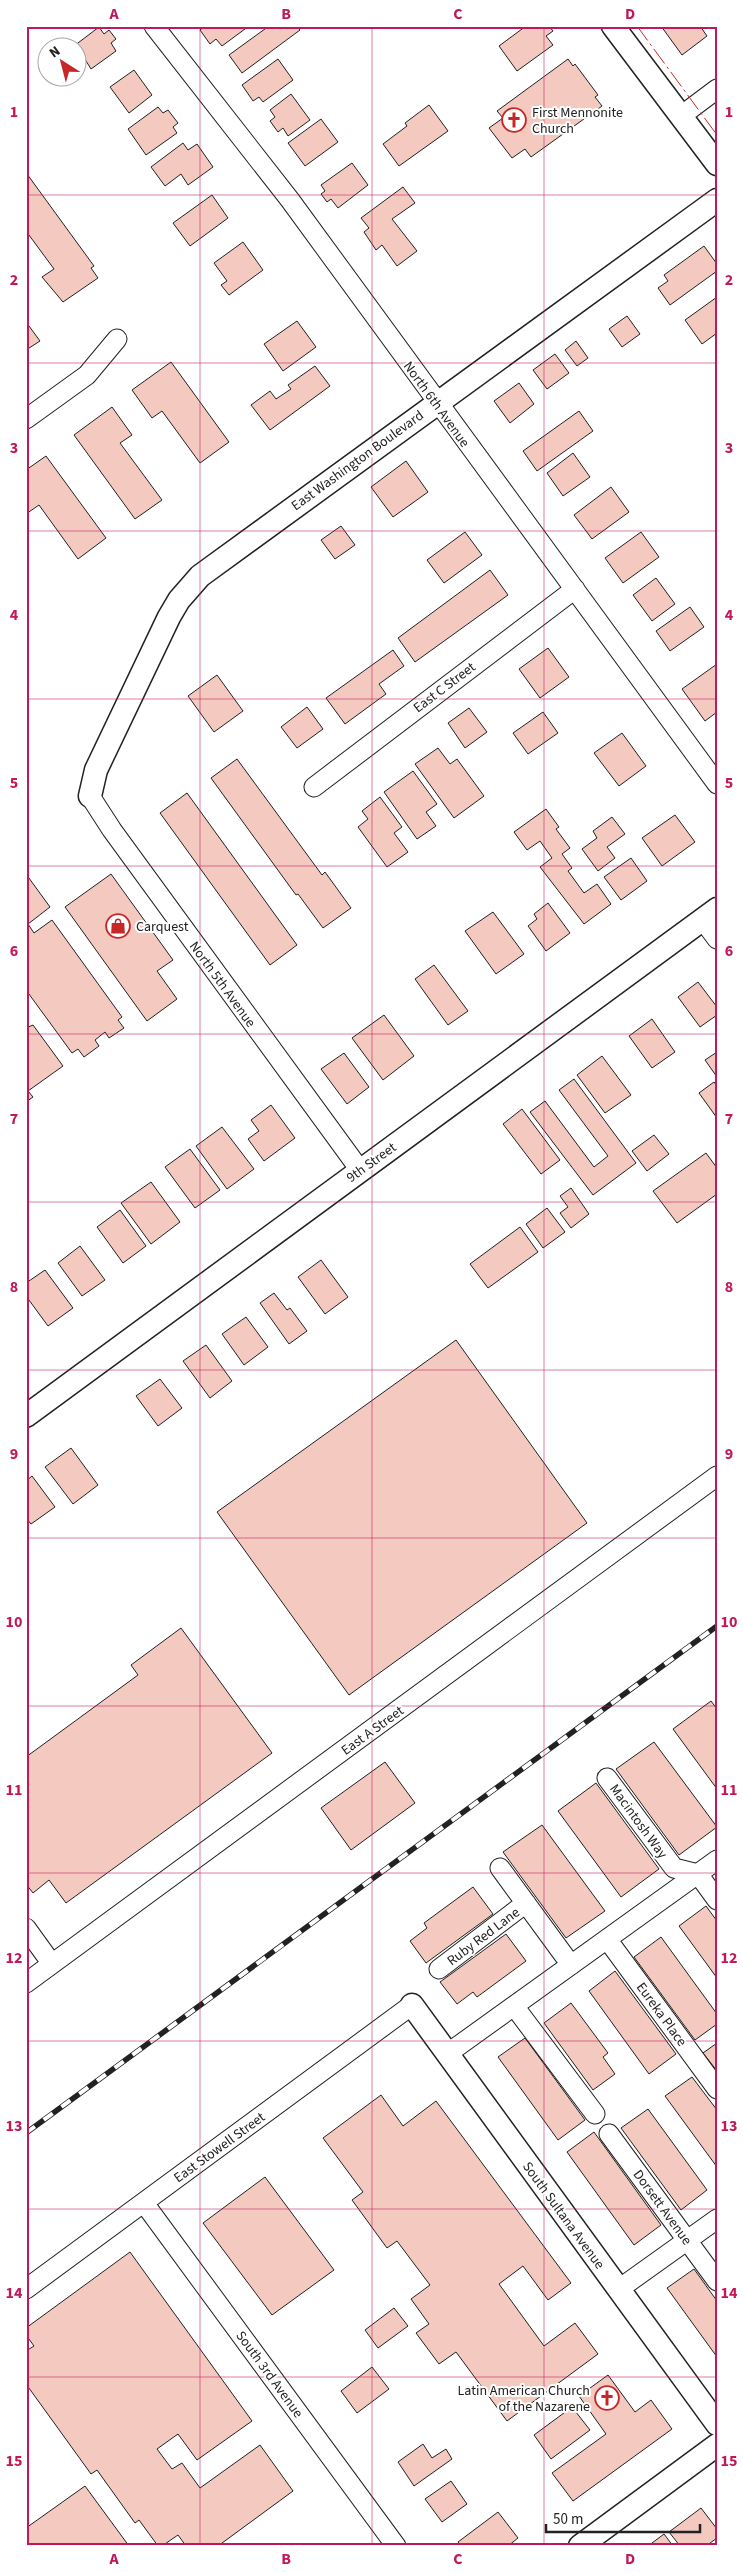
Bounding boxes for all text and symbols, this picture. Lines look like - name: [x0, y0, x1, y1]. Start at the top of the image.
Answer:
- text: A: [108, 3, 119, 25]
- text: B: [281, 3, 291, 25]
- text: C: [453, 3, 463, 25]
- text: D: [625, 3, 635, 25]
- north arrow: [38, 38, 88, 88]
- text: N: [45, 41, 65, 63]
- text: 1: [10, 101, 18, 123]
- text: 1: [725, 101, 733, 123]
- place label: First Mennonite Church: [532, 103, 623, 139]
- church icon: First Mennonite Church: [501, 107, 527, 133]
- text: 2: [10, 269, 18, 291]
- text: 2: [725, 269, 733, 291]
- street label: North 6th Avenue: [398, 357, 474, 452]
- street label: East Washington Boulevard: [287, 406, 428, 516]
- text: 3: [10, 437, 18, 459]
- text: 3: [725, 437, 733, 459]
- text: 4: [10, 604, 19, 626]
- text: 4: [725, 604, 734, 626]
- street label: East C Street: [409, 658, 480, 718]
- text: 5: [10, 772, 18, 794]
- text: 5: [725, 772, 733, 794]
- shop icon: Carquest: [105, 913, 131, 939]
- place label: Carquest: [136, 917, 189, 937]
- street label: North 5th Avenue: [184, 937, 260, 1032]
- text: 6: [10, 940, 18, 962]
- text: 6: [725, 940, 733, 962]
- text: 7: [10, 1108, 18, 1130]
- text: 7: [725, 1108, 733, 1130]
- street label: 9th Street: [343, 1138, 401, 1188]
- text: 8: [10, 1276, 18, 1298]
- text: 8: [725, 1276, 733, 1298]
- text: 9: [10, 1443, 18, 1465]
- text: 9: [725, 1443, 733, 1465]
- text: 10: [6, 1611, 22, 1633]
- text: 10: [721, 1611, 737, 1633]
- street label: East A Street: [337, 1701, 408, 1760]
- text: 11: [6, 1779, 22, 1801]
- text: 11: [721, 1779, 737, 1801]
- street label: Macintosh Way: [604, 1780, 672, 1863]
- street label: Ruby Red Lane: [443, 1903, 524, 1971]
- text: 12: [6, 1947, 22, 1969]
- text: 12: [721, 1947, 737, 1969]
- street label: Eureka Place: [631, 1978, 691, 2051]
- street label: East Stowell Street: [170, 2108, 270, 2188]
- text: 13: [6, 2115, 22, 2137]
- text: 13: [721, 2115, 737, 2137]
- street label: South Sultana Avenue: [517, 2158, 609, 2274]
- street label: Dorsett Avenue: [628, 2166, 696, 2249]
- text: 14: [6, 2282, 23, 2304]
- text: 14: [721, 2282, 738, 2304]
- street label: South 3rd Avenue: [231, 2327, 308, 2422]
- place label: Latin American Church of the Nazarene: [458, 2381, 590, 2417]
- church icon: Latin American Church of the Nazarene: [594, 2385, 620, 2411]
- text: 15: [6, 2450, 22, 2472]
- text: 15: [721, 2450, 737, 2472]
- scale bar: [546, 2502, 699, 2534]
- text: 50 m: [553, 2509, 583, 2530]
- text: A: [108, 2548, 119, 2570]
- text: B: [281, 2548, 291, 2570]
- text: C: [453, 2548, 463, 2570]
- text: D: [625, 2548, 635, 2570]

